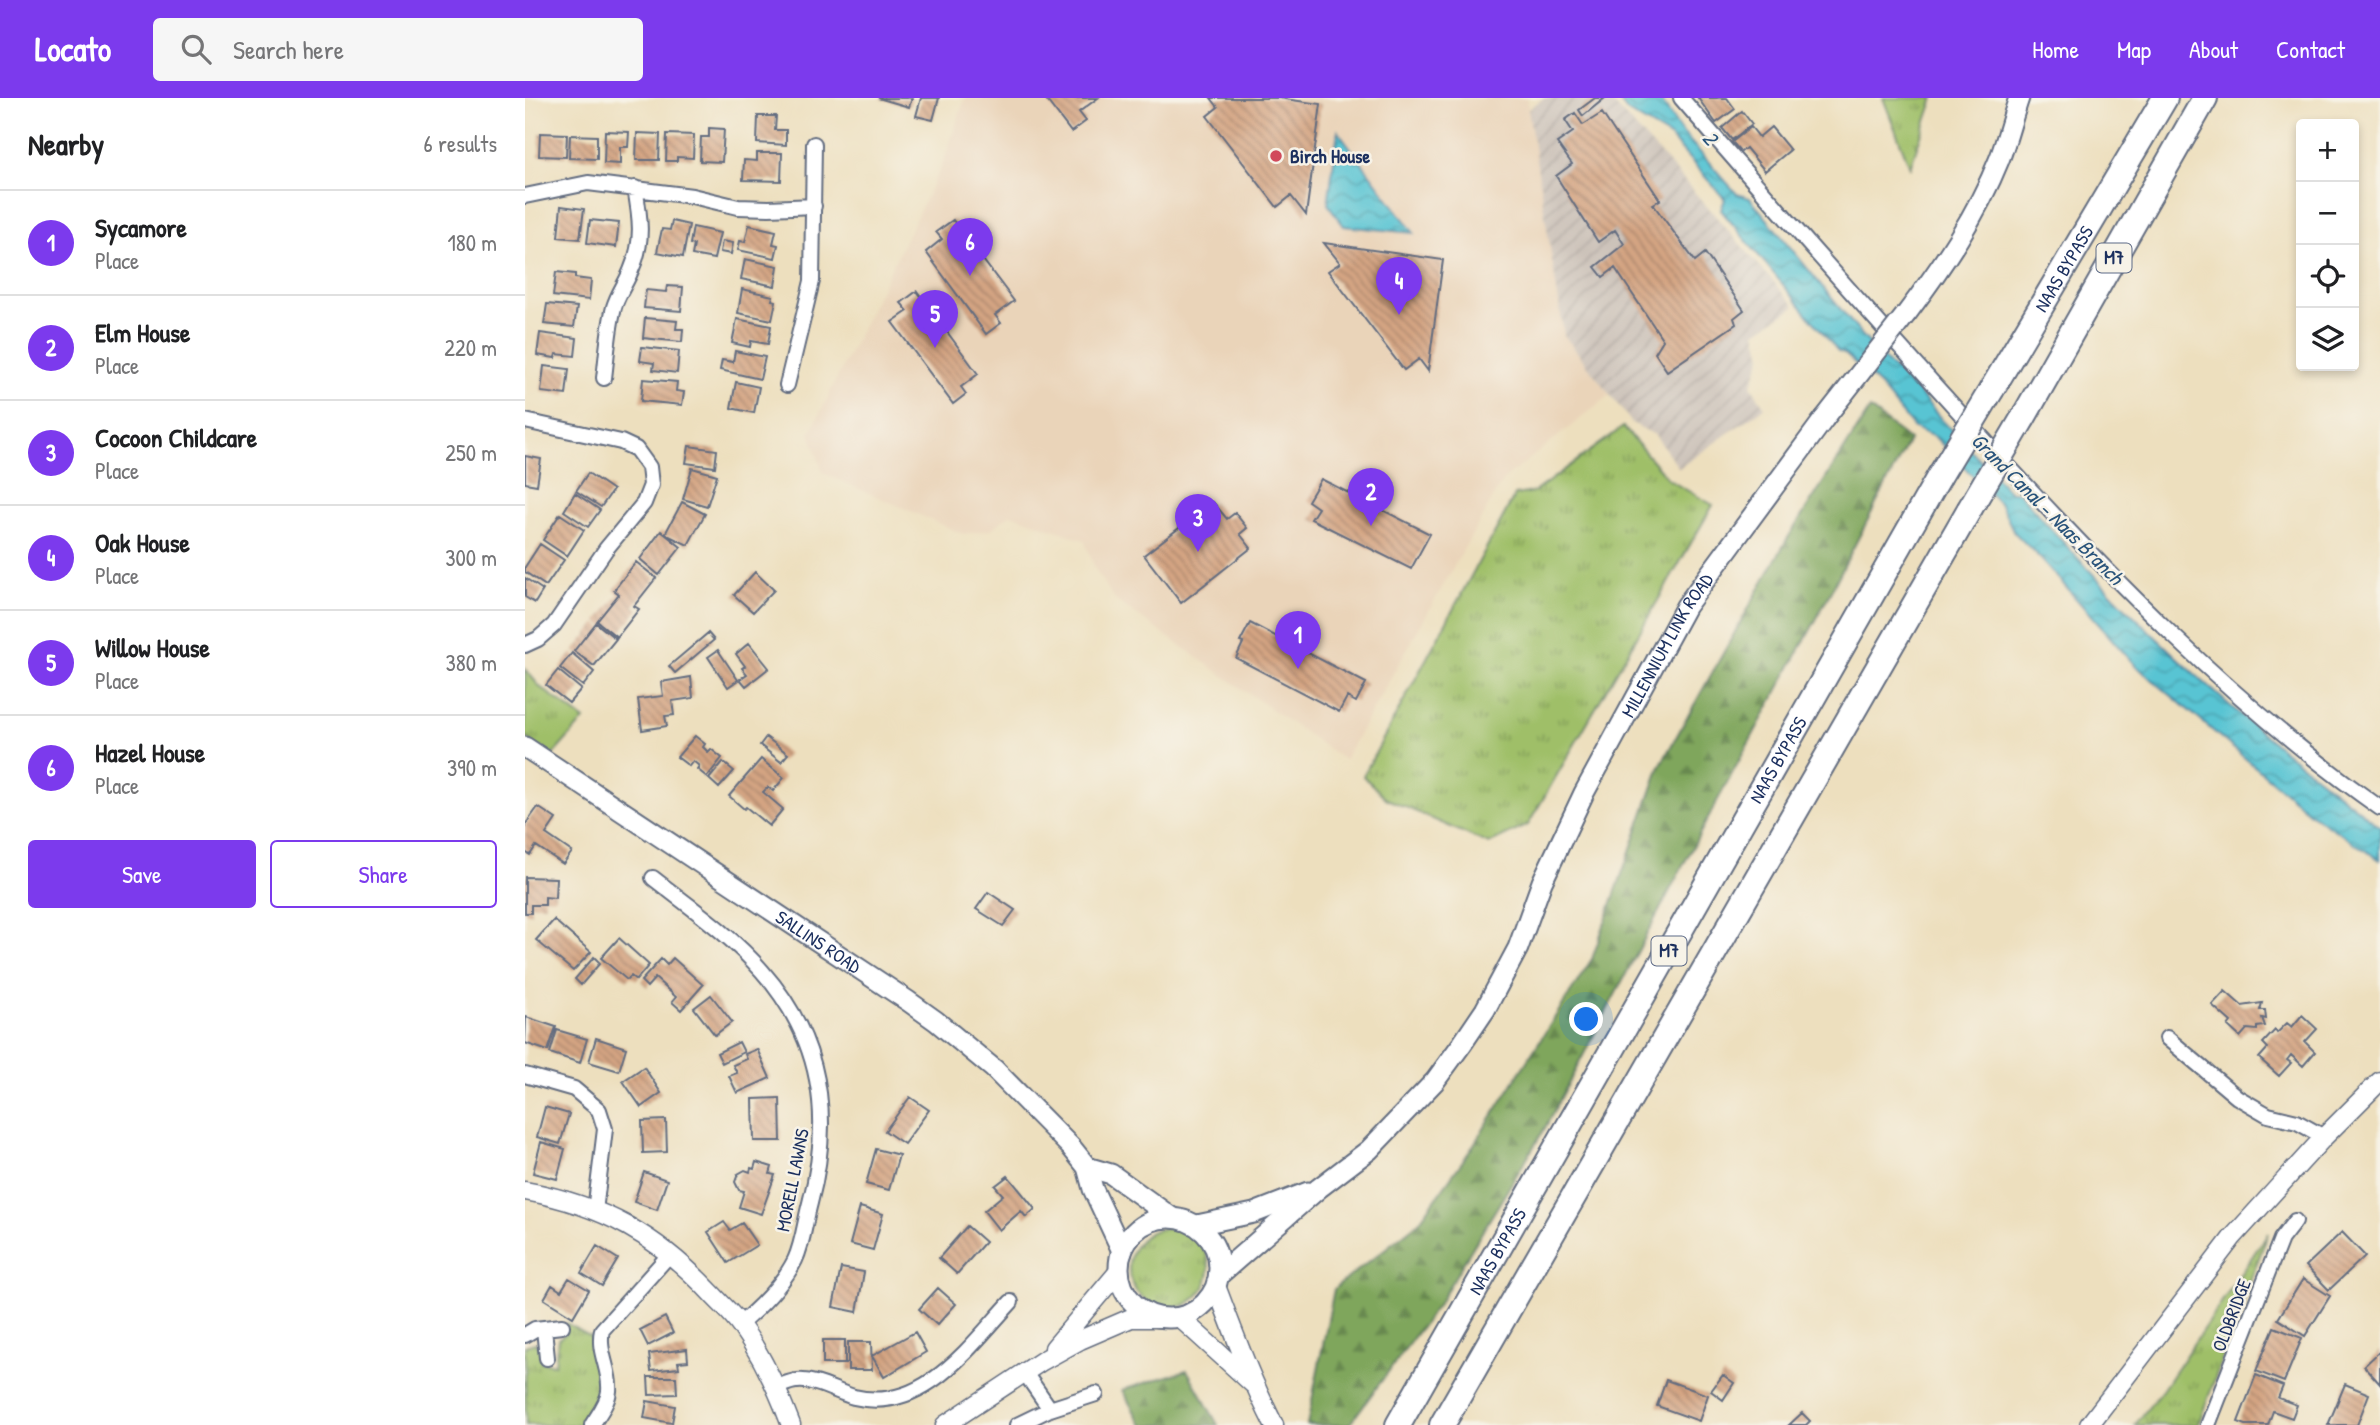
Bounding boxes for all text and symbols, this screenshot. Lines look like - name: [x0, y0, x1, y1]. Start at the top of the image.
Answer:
- search box: [153, 18, 643, 81]
- text: Locato: [35, 27, 111, 71]
- icon: search: [177, 30, 215, 68]
- text: Search here: [233, 32, 344, 67]
- text: Home: [2032, 33, 2079, 65]
- text: Map: [2117, 33, 2151, 65]
- text: About: [2189, 33, 2238, 65]
- text: Contact: [2276, 33, 2345, 65]
- map controls: [2296, 119, 2359, 371]
- button: +: [2296, 119, 2359, 182]
- text: Nearby: [28, 124, 104, 164]
- water label: 2: [1696, 124, 1726, 153]
- text: 6 results: [424, 128, 497, 159]
- place label: Birch House: [1290, 143, 1370, 169]
- marker: Birch House: [1268, 148, 1284, 164]
- button: −: [2296, 182, 2359, 245]
- text: Sycamore: [95, 210, 187, 245]
- pin: 6: [947, 218, 993, 276]
- street label: NAAS BYPASS: [2028, 221, 2099, 316]
- text: 1: [47, 227, 55, 258]
- text: 180 m: [447, 227, 497, 258]
- road number: M7: [2097, 244, 2131, 272]
- text: Place: [95, 245, 139, 276]
- button: locate: [2296, 245, 2359, 308]
- pin: 4: [1376, 257, 1422, 315]
- pin: 5: [912, 290, 958, 348]
- button: layers: [2296, 308, 2359, 371]
- text: Elm House: [95, 315, 190, 350]
- text: 2: [46, 332, 56, 363]
- text: 220 m: [444, 332, 497, 363]
- text: Place: [95, 350, 139, 381]
- text: Cocoon Childcare: [95, 420, 257, 455]
- water label: Grand Canal - Naas Branch: [1965, 426, 2131, 592]
- text: 3: [46, 437, 56, 468]
- text: 250 m: [445, 437, 497, 468]
- text: Place: [95, 455, 139, 486]
- pin: 2: [1348, 468, 1394, 526]
- pin: 3: [1175, 494, 1221, 552]
- text: Oak House: [95, 525, 190, 560]
- text: 4: [47, 542, 55, 573]
- text: 300 m: [445, 542, 497, 573]
- text: Place: [95, 560, 139, 591]
- street label: MILLENNIUM LINK ROAD: [1615, 568, 1719, 722]
- pin: 1: [1275, 611, 1321, 669]
- text: Willow House: [95, 630, 210, 665]
- text: 5: [46, 647, 56, 678]
- text: 380 m: [446, 647, 497, 678]
- text: Place: [95, 665, 139, 696]
- street label: NAAS BYPASS: [1743, 711, 1813, 808]
- text: Hazel House: [95, 735, 205, 770]
- text: 6: [46, 752, 56, 783]
- text: 390 m: [447, 752, 497, 783]
- text: Place: [95, 770, 139, 801]
- button: Save: [28, 840, 256, 908]
- button: Share: [270, 840, 497, 908]
- street label: SALLINS ROAD: [771, 904, 866, 979]
- road number: M7: [1651, 936, 1687, 966]
- your location: [1569, 1002, 1603, 1036]
- street label: MORELL LAWNS: [769, 1126, 815, 1234]
- street label: NAAS BYPASS: [1462, 1203, 1532, 1299]
- street label: OLDBRIDGE: [2205, 1274, 2257, 1355]

